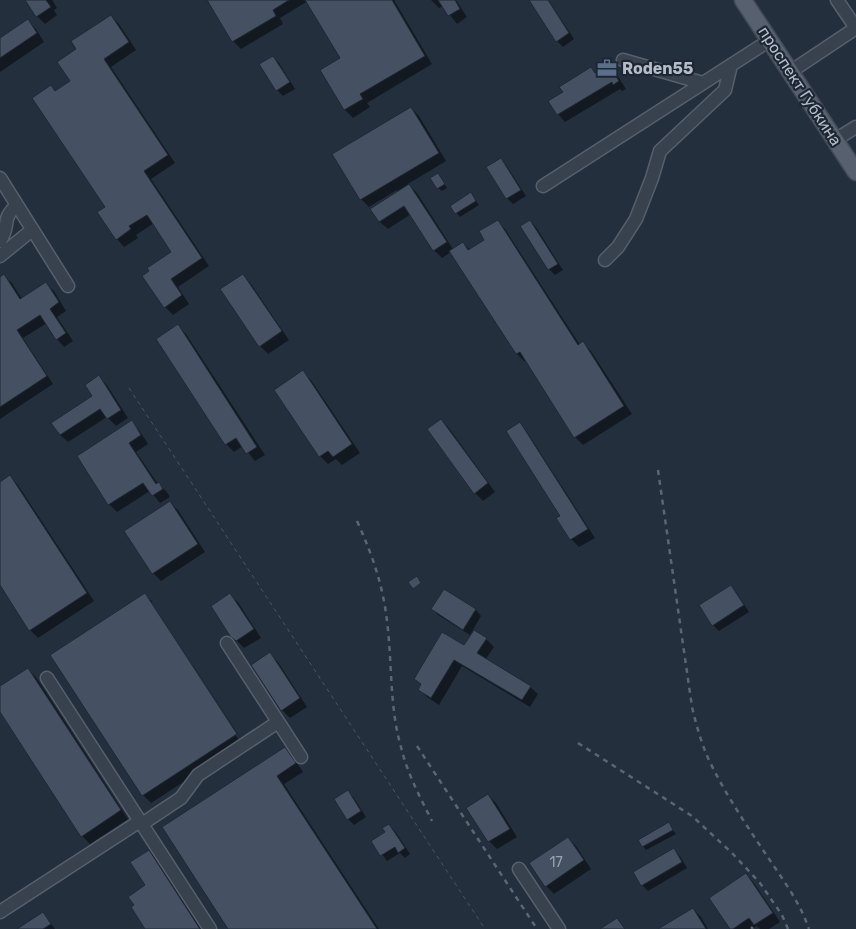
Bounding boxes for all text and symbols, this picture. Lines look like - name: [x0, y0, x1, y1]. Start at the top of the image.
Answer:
- street label: проспект Губкина: [754, 23, 846, 149]
- office icon: Roden55: [596, 57, 618, 79]
- place label: Roden55: [622, 59, 693, 78]
- house number: 17: [549, 854, 563, 871]

